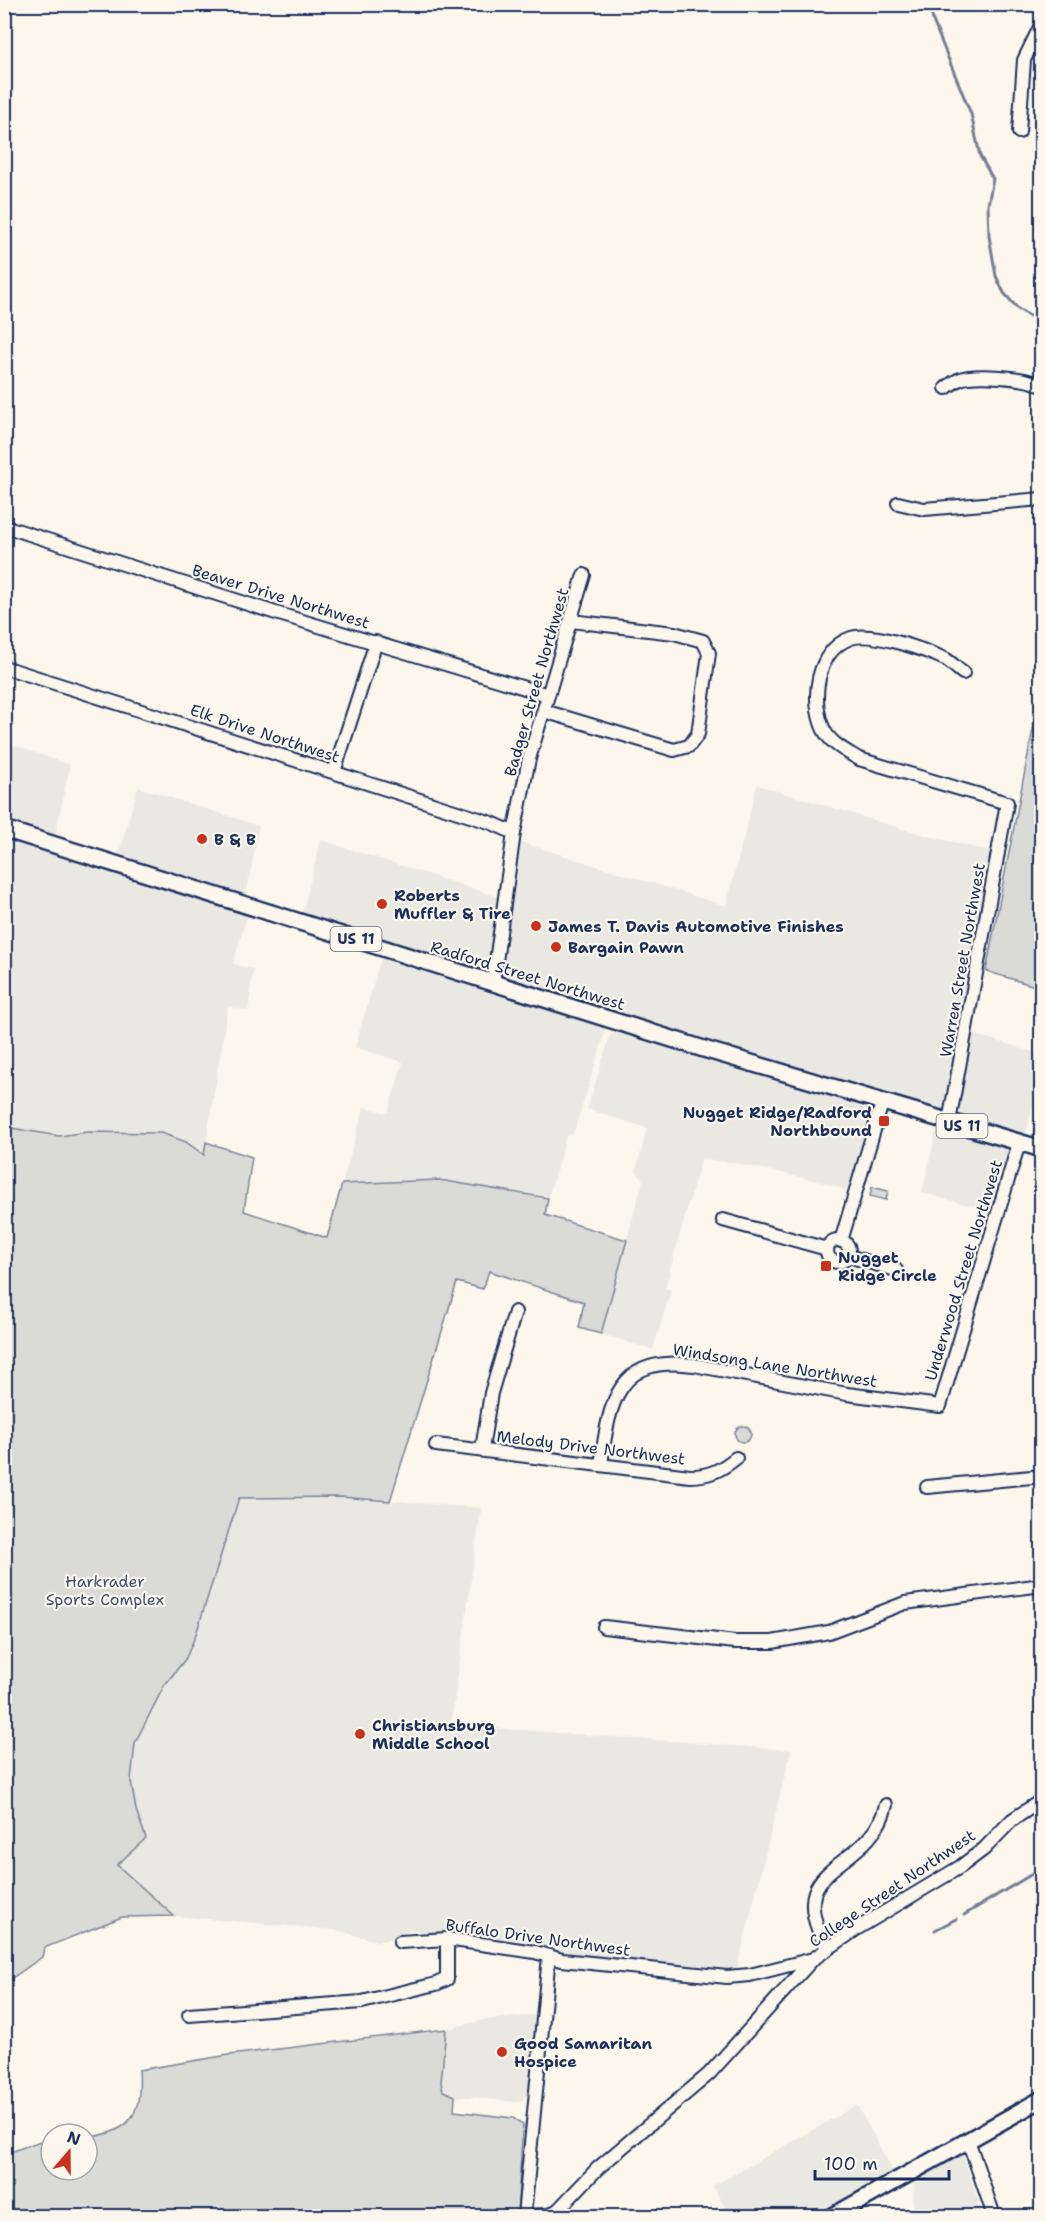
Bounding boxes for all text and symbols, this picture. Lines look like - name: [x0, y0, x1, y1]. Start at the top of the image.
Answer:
- street label: Beaver Drive Northwest: [190, 559, 372, 633]
- street label: Badger Street Northwest: [499, 585, 573, 779]
- street label: Elk Drive Northwest: [187, 699, 342, 768]
- place label: B & B: [214, 829, 256, 850]
- marker: B & B: [195, 832, 209, 846]
- street label: Warren Street Northwest: [935, 861, 990, 1059]
- place label: Roberts Muffler & Tire: [394, 885, 511, 924]
- marker: Roberts Muffler & Tire: [375, 897, 389, 911]
- place label: James T. Davis Automotive Finishes: [548, 916, 844, 937]
- marker: James T. Davis Automotive Finishes: [529, 919, 543, 933]
- road number: US 11: [330, 927, 382, 951]
- street label: Radford Street Northwest: [428, 936, 628, 1015]
- place label: Bargain Pawn: [568, 937, 684, 958]
- marker: Bargain Pawn: [549, 940, 563, 954]
- place label: Nugget Ridge/Radford Northbound: [683, 1102, 872, 1141]
- marker: Nugget Ridge/Radford Northbound: [877, 1114, 891, 1128]
- road number: US 11: [936, 1114, 988, 1138]
- street label: Underwood Street Northwest: [920, 1157, 1007, 1383]
- place label: Nugget Ridge Circle: [838, 1247, 937, 1286]
- marker: Nugget Ridge Circle: [819, 1259, 833, 1273]
- street label: Windsong Lane Northwest: [671, 1339, 879, 1392]
- street label: Melody Drive Northwest: [495, 1426, 686, 1469]
- park label: Harkrader Sports Complex: [46, 1571, 164, 1610]
- place label: Christiansburg Middle School: [372, 1715, 495, 1754]
- marker: Christiansburg Middle School: [353, 1727, 367, 1741]
- street label: College Street Northwest: [805, 1825, 980, 1952]
- street label: Buffalo Drive Northwest: [444, 1914, 632, 1961]
- place label: Good Samaritan Hospice: [514, 2033, 652, 2072]
- marker: Good Samaritan Hospice: [495, 2045, 509, 2059]
- north arrow: [39, 2122, 99, 2182]
- text: N: [64, 2126, 84, 2150]
- scale bar: [815, 2143, 948, 2181]
- text: 100 m: [824, 2152, 878, 2176]

